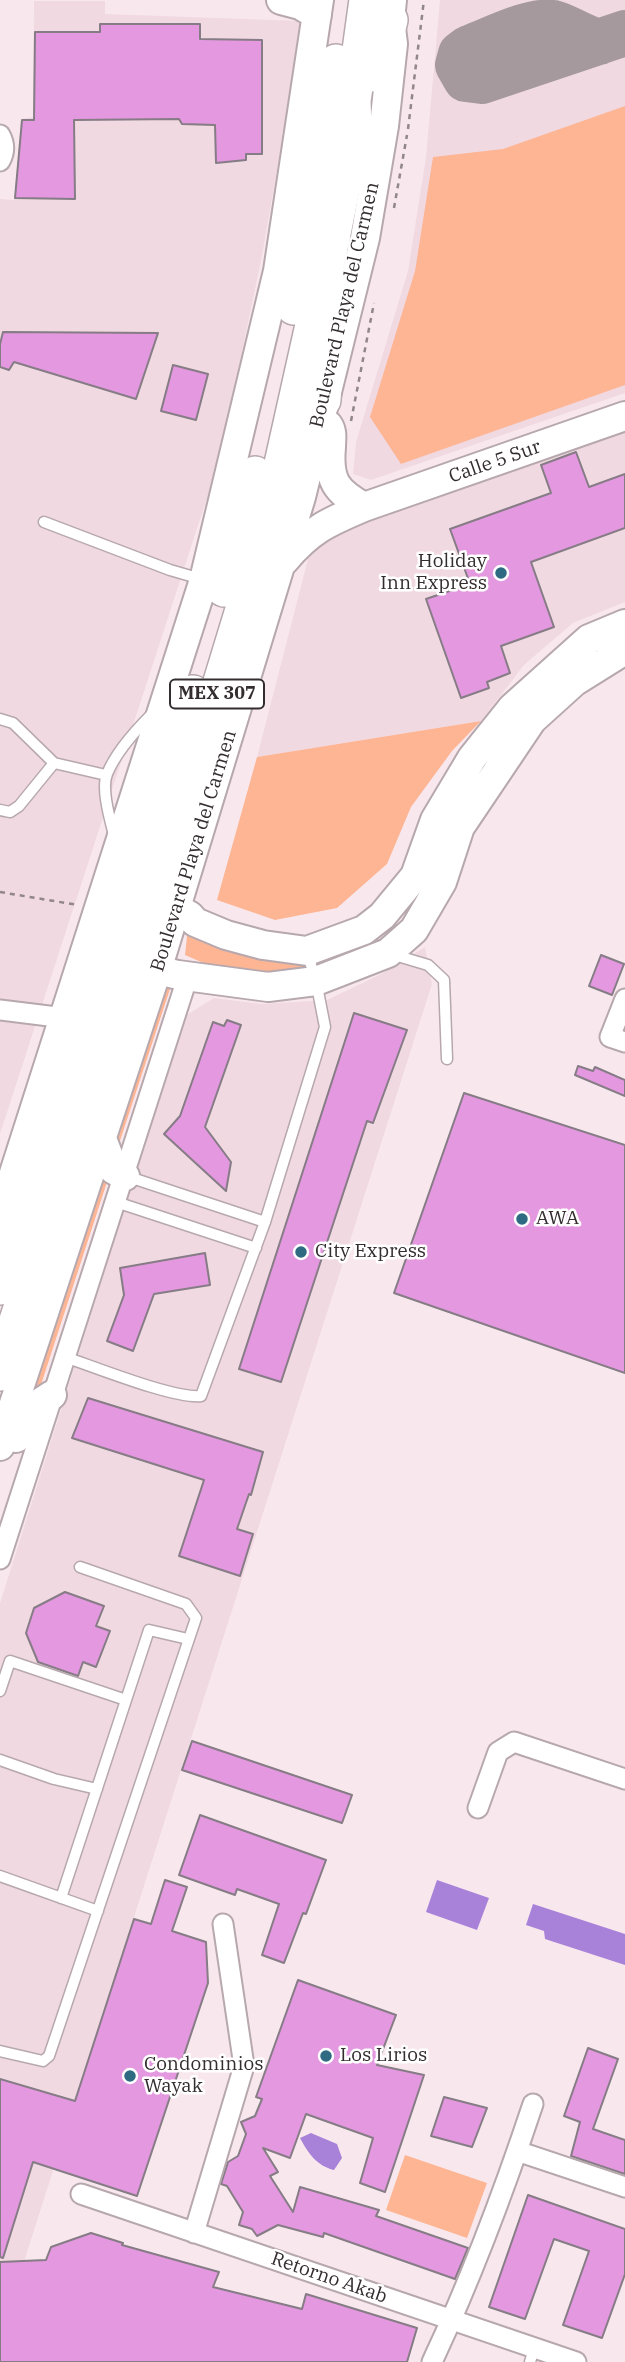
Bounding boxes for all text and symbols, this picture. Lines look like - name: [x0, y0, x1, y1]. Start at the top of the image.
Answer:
- street label: Boulevard Playa del Carmen: [306, 180, 384, 430]
- street label: Calle 5 Sur: [446, 436, 544, 488]
- place label: Holiday Inn Express: [380, 551, 487, 595]
- marker: Holiday Inn Express: [493, 565, 509, 581]
- road number: MEX 307: [170, 680, 264, 708]
- street label: Boulevard Playa del Carmen: [146, 727, 242, 975]
- place label: AWA: [536, 1208, 579, 1230]
- marker: AWA: [514, 1211, 530, 1227]
- place label: City Express: [315, 1241, 426, 1263]
- marker: City Express: [293, 1244, 309, 1260]
- place label: Los Lirios: [340, 2045, 427, 2067]
- marker: Los Lirios: [318, 2048, 334, 2064]
- place label: Condominios Wayak: [144, 2054, 263, 2098]
- marker: Condominios Wayak: [122, 2068, 138, 2084]
- street label: Retorno Akab: [268, 2247, 390, 2309]

